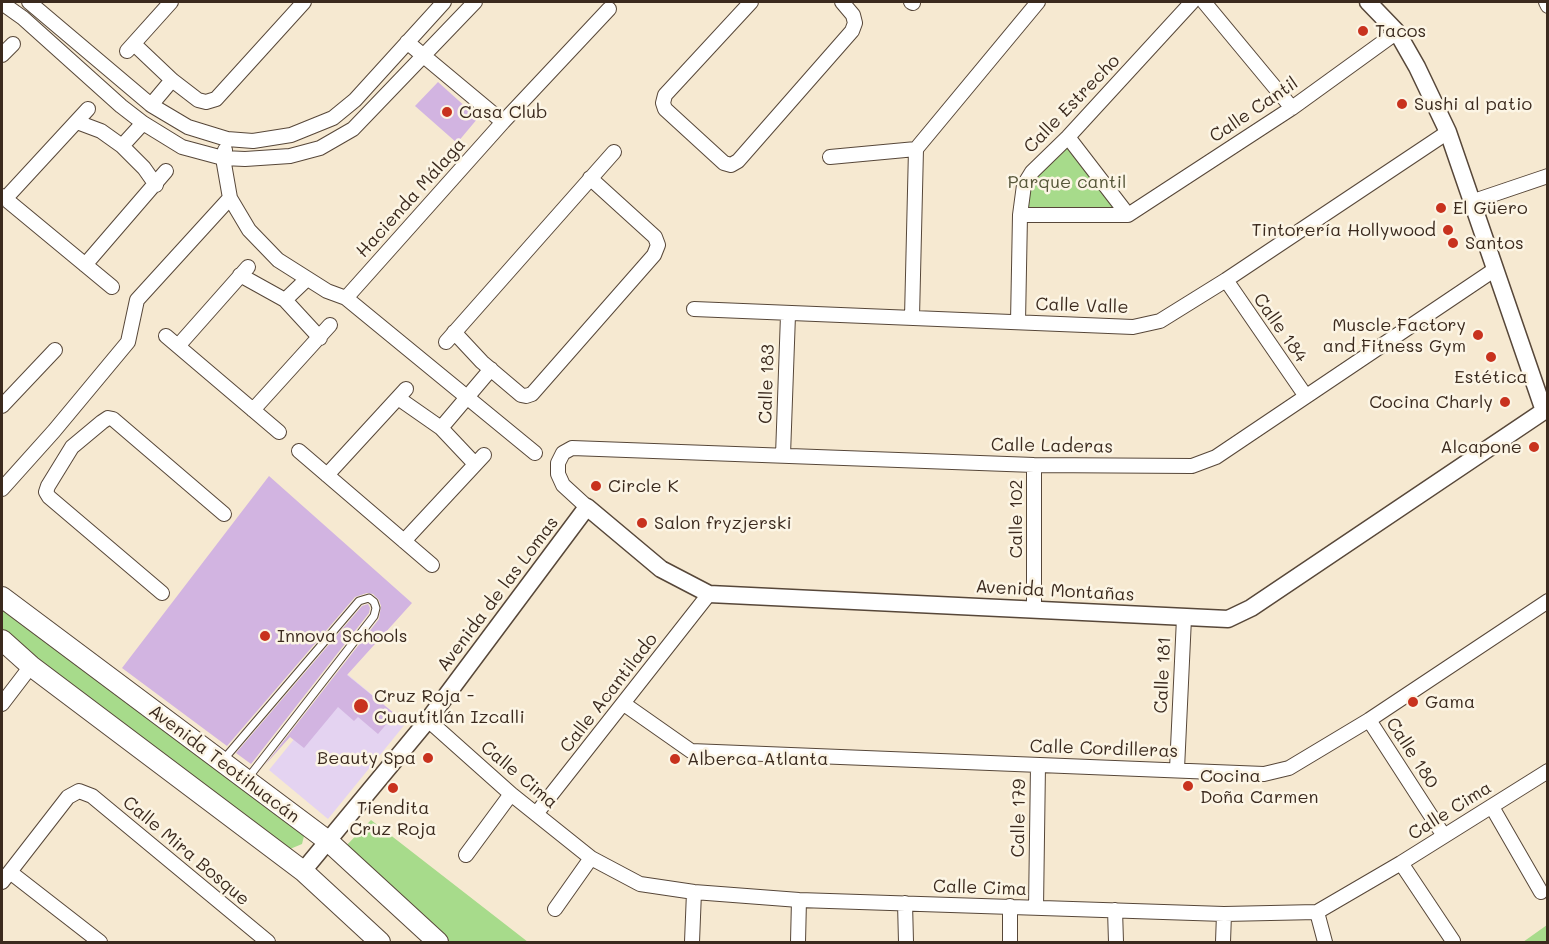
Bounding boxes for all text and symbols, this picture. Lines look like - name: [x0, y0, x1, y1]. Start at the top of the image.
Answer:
- place label: Tacos: [1375, 20, 1426, 42]
- marker: Tacos: [1356, 24, 1370, 38]
- street label: Calle Estrecho: [1020, 50, 1124, 158]
- street label: Calle Cantil: [1206, 73, 1302, 147]
- place label: Sushi al patio: [1414, 93, 1532, 115]
- marker: Sushi al patio: [1395, 97, 1409, 111]
- place label: Casa Club: [459, 101, 547, 123]
- marker: Casa Club: [440, 105, 454, 119]
- street label: Hacienda Málaga: [352, 134, 470, 262]
- park label: Parque cantil: [1007, 171, 1127, 193]
- place label: El Güero: [1453, 197, 1528, 219]
- marker: El Güero: [1434, 201, 1448, 215]
- place label: Tintorería Hollywood: [1251, 219, 1436, 241]
- marker: Tintorería Hollywood: [1441, 223, 1455, 237]
- place label: Santos: [1465, 232, 1524, 254]
- marker: Santos: [1446, 236, 1460, 250]
- street label: Calle 184: [1248, 289, 1312, 367]
- street label: Calle Valle: [1035, 294, 1129, 318]
- place label: Muscle Factory and Fitness Gym: [1323, 314, 1466, 356]
- marker: Muscle Factory and Fitness Gym: [1471, 328, 1485, 342]
- street label: Calle 183: [755, 344, 779, 424]
- marker: Estética: [1484, 350, 1498, 364]
- place label: Estética: [1454, 366, 1528, 388]
- place label: Cocina Charly: [1369, 391, 1493, 413]
- marker: Cocina Charly: [1498, 395, 1512, 409]
- street label: Calle Laderas: [991, 434, 1113, 458]
- place label: Alcapone: [1440, 436, 1522, 458]
- marker: Alcapone: [1527, 440, 1541, 454]
- place label: Circle K: [608, 475, 678, 497]
- marker: Circle K: [589, 479, 603, 493]
- street label: Calle 102: [1005, 479, 1027, 559]
- street label: Avenida de las Lomas: [433, 512, 563, 676]
- place label: Salon fryzjerski: [654, 512, 792, 534]
- marker: Salon fryzjerski: [635, 516, 649, 530]
- street label: Avenida Montañas: [975, 576, 1135, 606]
- place label: Innova Schools: [277, 625, 407, 647]
- marker: Innova Schools: [258, 629, 272, 643]
- street label: Calle Acantilado: [556, 629, 662, 757]
- street label: Calle 181: [1150, 636, 1176, 714]
- place label: Cruz Roja - Cuautitlán Izcalli: [374, 685, 525, 728]
- place label: Gama: [1425, 691, 1475, 713]
- marker: Gama: [1406, 695, 1420, 709]
- marker: Cruz Roja - Cuautitlán Izcalli: [352, 697, 370, 715]
- street label: Avenida Teotihuacán: [144, 700, 304, 828]
- street label: Calle 180: [1381, 714, 1443, 792]
- street label: Calle Cordilleras: [1029, 736, 1179, 762]
- street label: Calle Cima: [476, 737, 562, 813]
- place label: Beauty Spa: [317, 747, 416, 769]
- place label: Alberca Atlanta: [687, 748, 828, 770]
- marker: Beauty Spa: [421, 751, 435, 765]
- marker: Alberca Atlanta: [668, 752, 682, 766]
- place label: Cocina Doña Carmen: [1200, 765, 1319, 808]
- street label: Calle Cima: [1404, 777, 1496, 845]
- street label: Calle 179: [1008, 778, 1030, 858]
- marker: Cocina Doña Carmen: [1181, 779, 1195, 793]
- marker: Tiendita Cruz Roja: [386, 781, 400, 795]
- street label: Calle Mira Bosque: [118, 792, 254, 910]
- place label: Tiendita Cruz Roja: [350, 797, 436, 840]
- street label: Calle Cima: [933, 876, 1027, 900]

